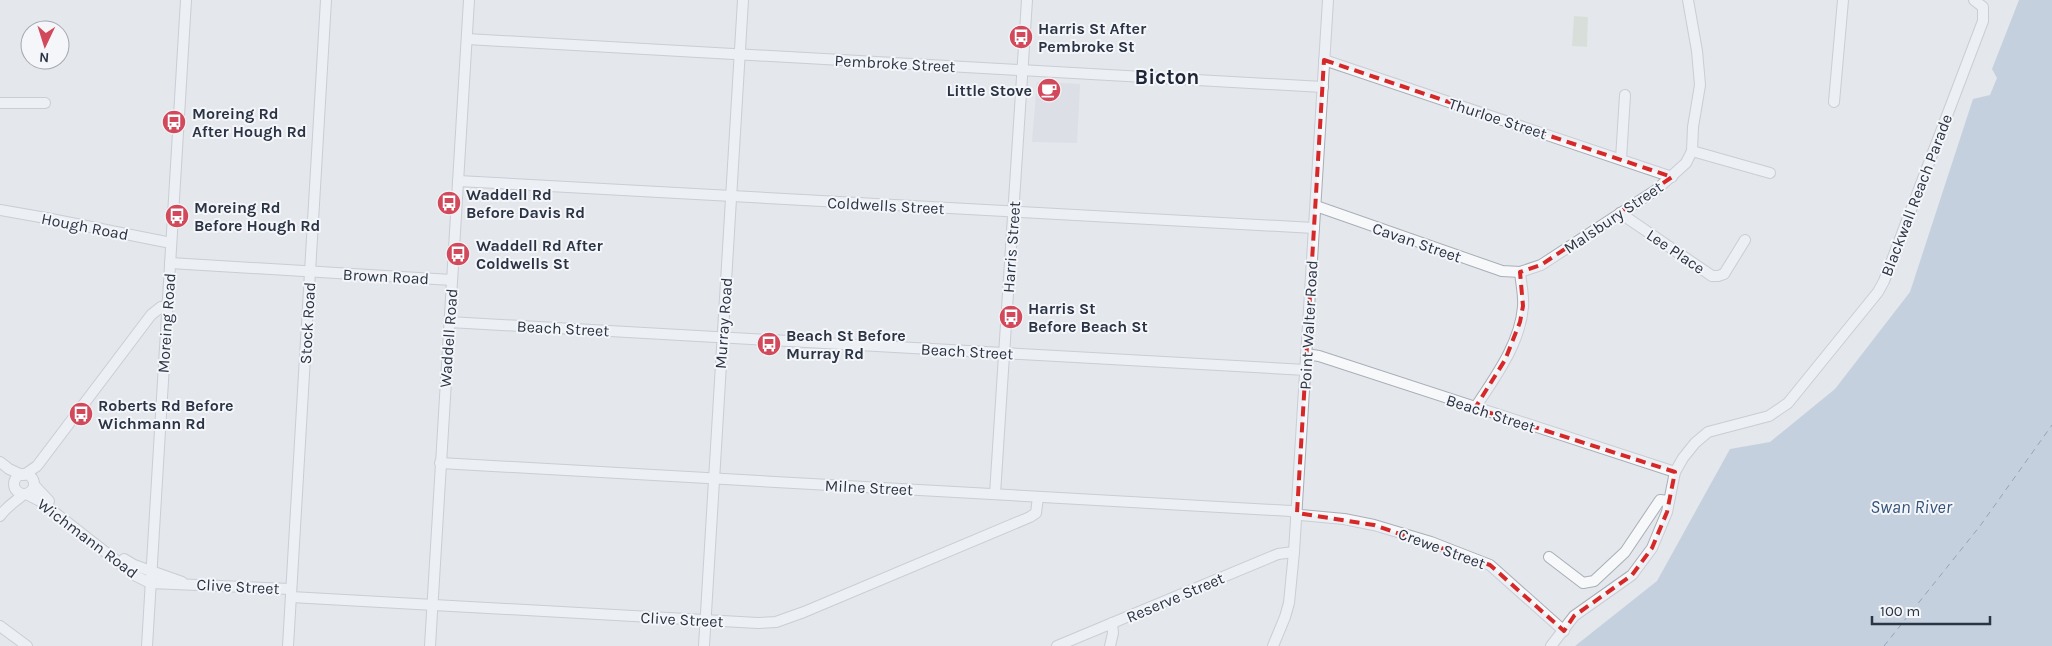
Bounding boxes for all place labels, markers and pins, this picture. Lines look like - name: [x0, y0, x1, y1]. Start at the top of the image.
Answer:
- place label: Harris St After Pembroke St: [1038, 19, 1147, 56]
- bus stop icon: Harris St After Pembroke St: [1008, 24, 1034, 50]
- cafe icon: Little Stove: [1036, 77, 1062, 103]
- place label: Little Stove: [946, 81, 1032, 100]
- place label: Moreing Rd After Hough Rd: [192, 104, 307, 141]
- bus stop icon: Moreing Rd After Hough Rd: [161, 109, 187, 135]
- place label: Waddell Rd Before Davis Rd: [466, 185, 585, 222]
- bus stop icon: Waddell Rd Before Davis Rd: [436, 190, 462, 216]
- place label: Moreing Rd Before Hough Rd: [194, 198, 320, 235]
- bus stop icon: Moreing Rd Before Hough Rd: [164, 203, 190, 229]
- place label: Waddell Rd After Coldwells St: [476, 236, 603, 273]
- bus stop icon: Waddell Rd After Coldwells St: [445, 241, 471, 267]
- place label: Harris St Before Beach St: [1028, 299, 1148, 336]
- bus stop icon: Harris St Before Beach St: [998, 304, 1024, 330]
- place label: Beach St Before Murray Rd: [786, 326, 906, 363]
- bus stop icon: Beach St Before Murray Rd: [756, 331, 782, 357]
- place label: Roberts Rd Before Wichmann Rd: [98, 396, 233, 433]
- bus stop icon: Roberts Rd Before Wichmann Rd: [68, 401, 94, 427]

